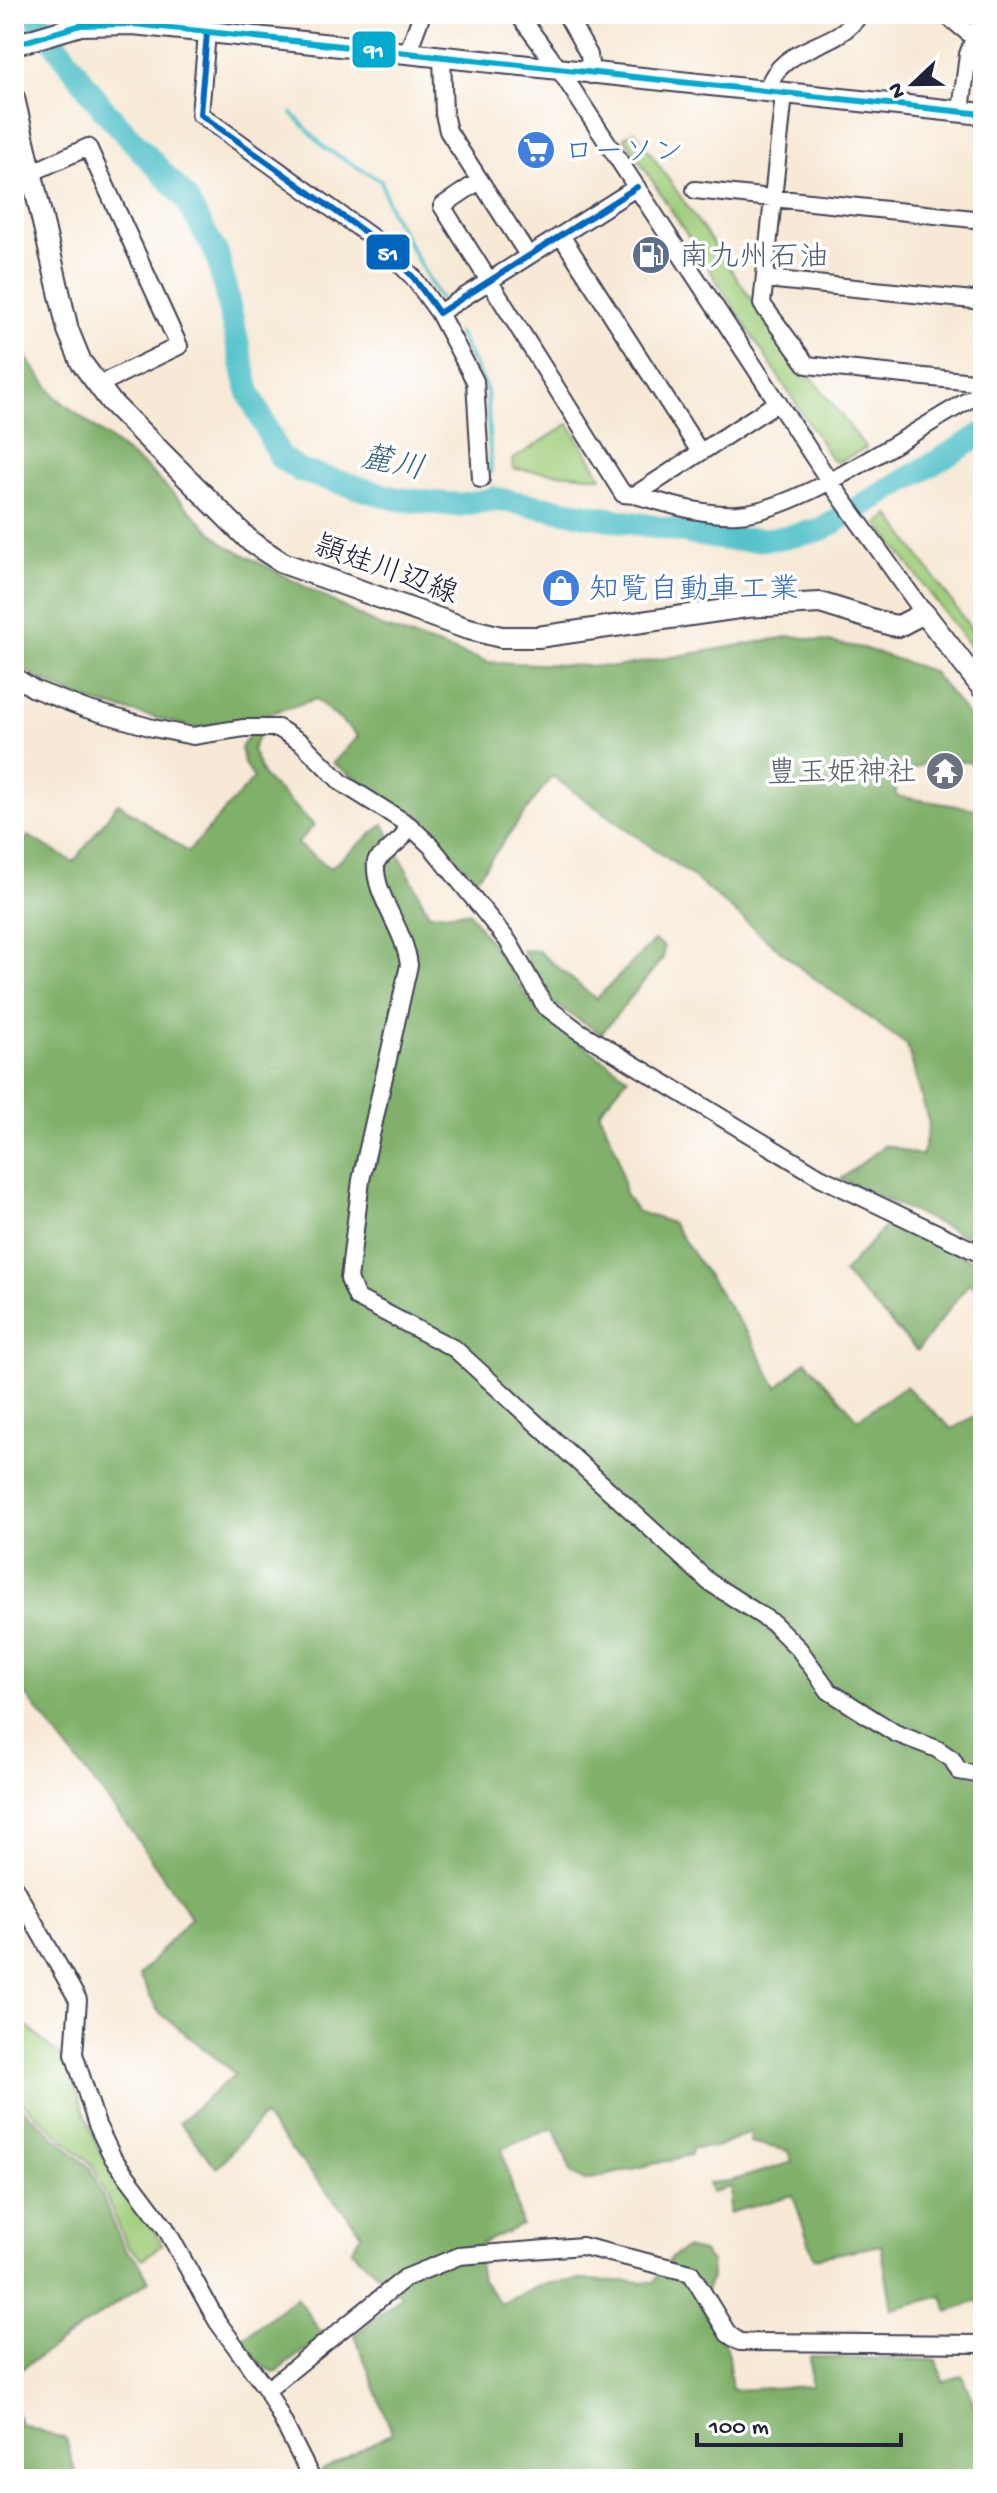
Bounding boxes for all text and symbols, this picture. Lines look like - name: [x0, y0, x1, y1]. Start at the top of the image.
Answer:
- line badge: 91: [351, 30, 397, 69]
- text: 91: [363, 40, 384, 66]
- north arrow: [873, 44, 953, 124]
- text: N: [883, 78, 913, 102]
- supermarket icon: ローソン: [515, 129, 557, 171]
- place label: ローソン: [564, 137, 684, 172]
- line badge: 51: [365, 233, 411, 271]
- fuel station icon: 南九州石油: [630, 234, 672, 276]
- place label: 南九州石油: [679, 240, 829, 277]
- text: 51: [378, 243, 398, 269]
- water label: 麓川: [357, 439, 428, 491]
- street label: 頴娃川辺線: [309, 528, 463, 614]
- shop icon: 知覧自動車工業: [540, 567, 582, 609]
- place label: 知覧自動車工業: [589, 573, 799, 610]
- temple icon: 豊玉姫神社: [924, 750, 966, 792]
- place label: 豊玉姫神社: [767, 756, 917, 793]
- scale bar: [697, 2397, 901, 2447]
- text: 100 m: [708, 2414, 769, 2443]

